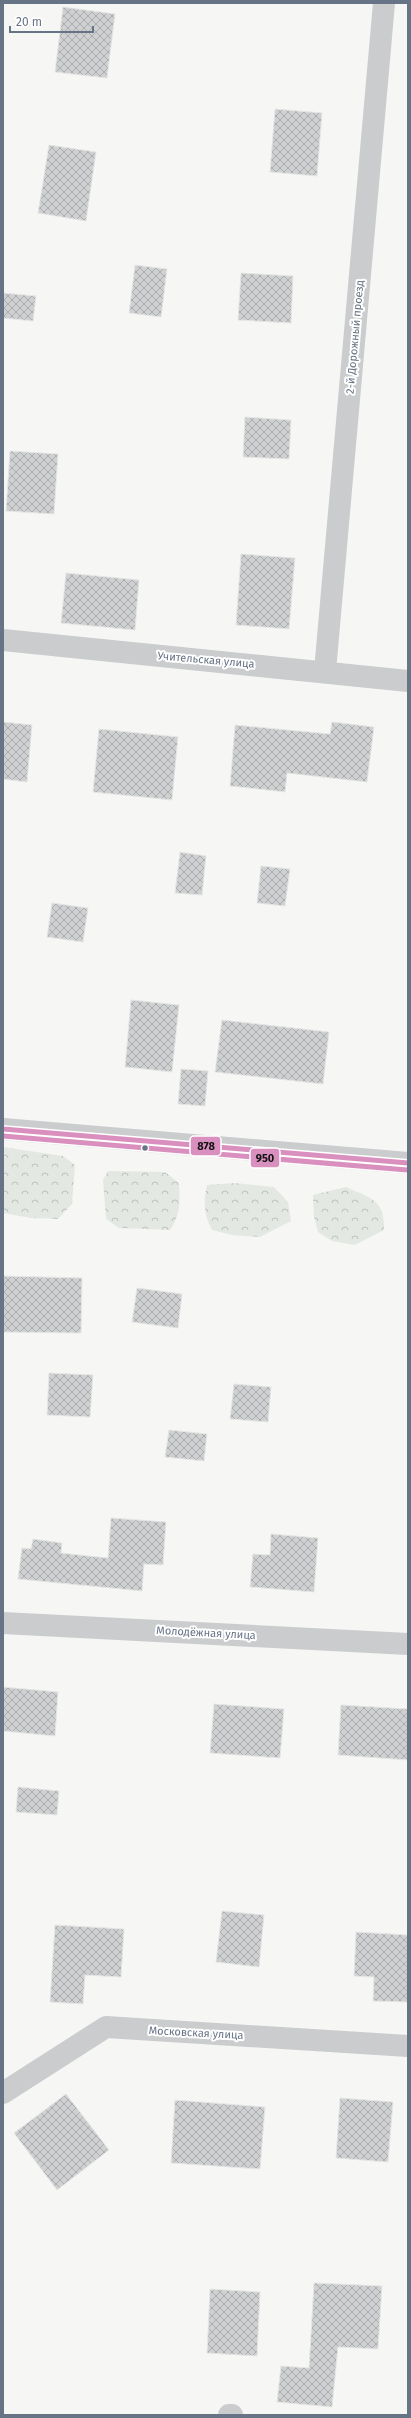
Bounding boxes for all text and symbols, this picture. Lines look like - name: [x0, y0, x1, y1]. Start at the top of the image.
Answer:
- scale bar: [10, 8, 93, 34]
- text: 20 m: [16, 15, 42, 29]
- street label: 2-й Дорожный проезд: [344, 280, 366, 394]
- street label: Учительская улица: [157, 649, 255, 671]
- line badge: 878: [190, 1136, 221, 1156]
- text: 878: [197, 1140, 215, 1153]
- unlabelled marker: [140, 1143, 150, 1153]
- line badge: 950: [250, 1148, 280, 1168]
- text: 950: [256, 1152, 275, 1165]
- street label: Молодёжная улица: [156, 1624, 256, 1642]
- street label: Московская улица: [148, 2024, 244, 2042]

